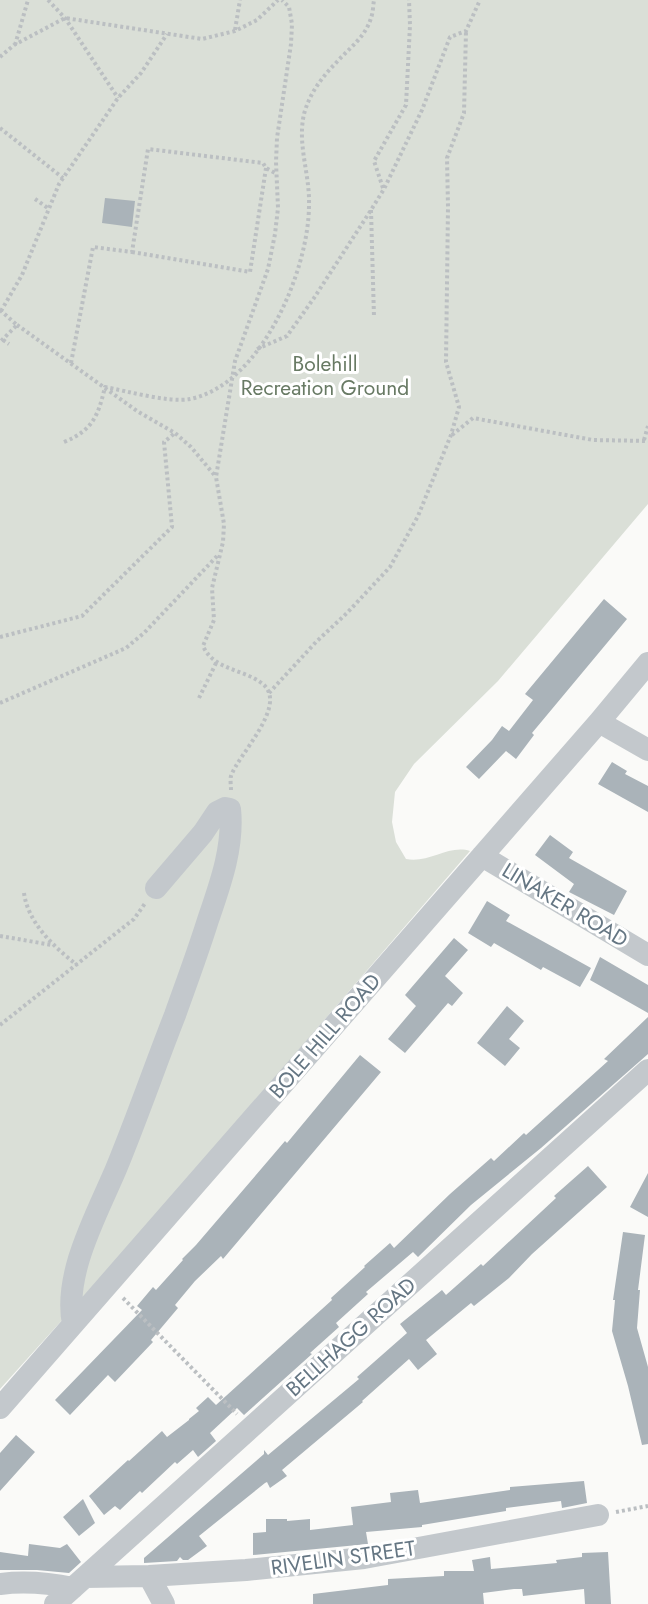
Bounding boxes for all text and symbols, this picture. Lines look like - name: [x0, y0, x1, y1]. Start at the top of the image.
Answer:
- park label: Bolehill Recreation Ground: [241, 349, 409, 403]
- street label: LINAKER ROAD: [496, 856, 634, 954]
- street label: BOLE HILL ROAD: [262, 967, 388, 1105]
- street label: BELLHAGG ROAD: [280, 1271, 422, 1403]
- street label: RIVELIN STREET: [269, 1533, 417, 1583]

